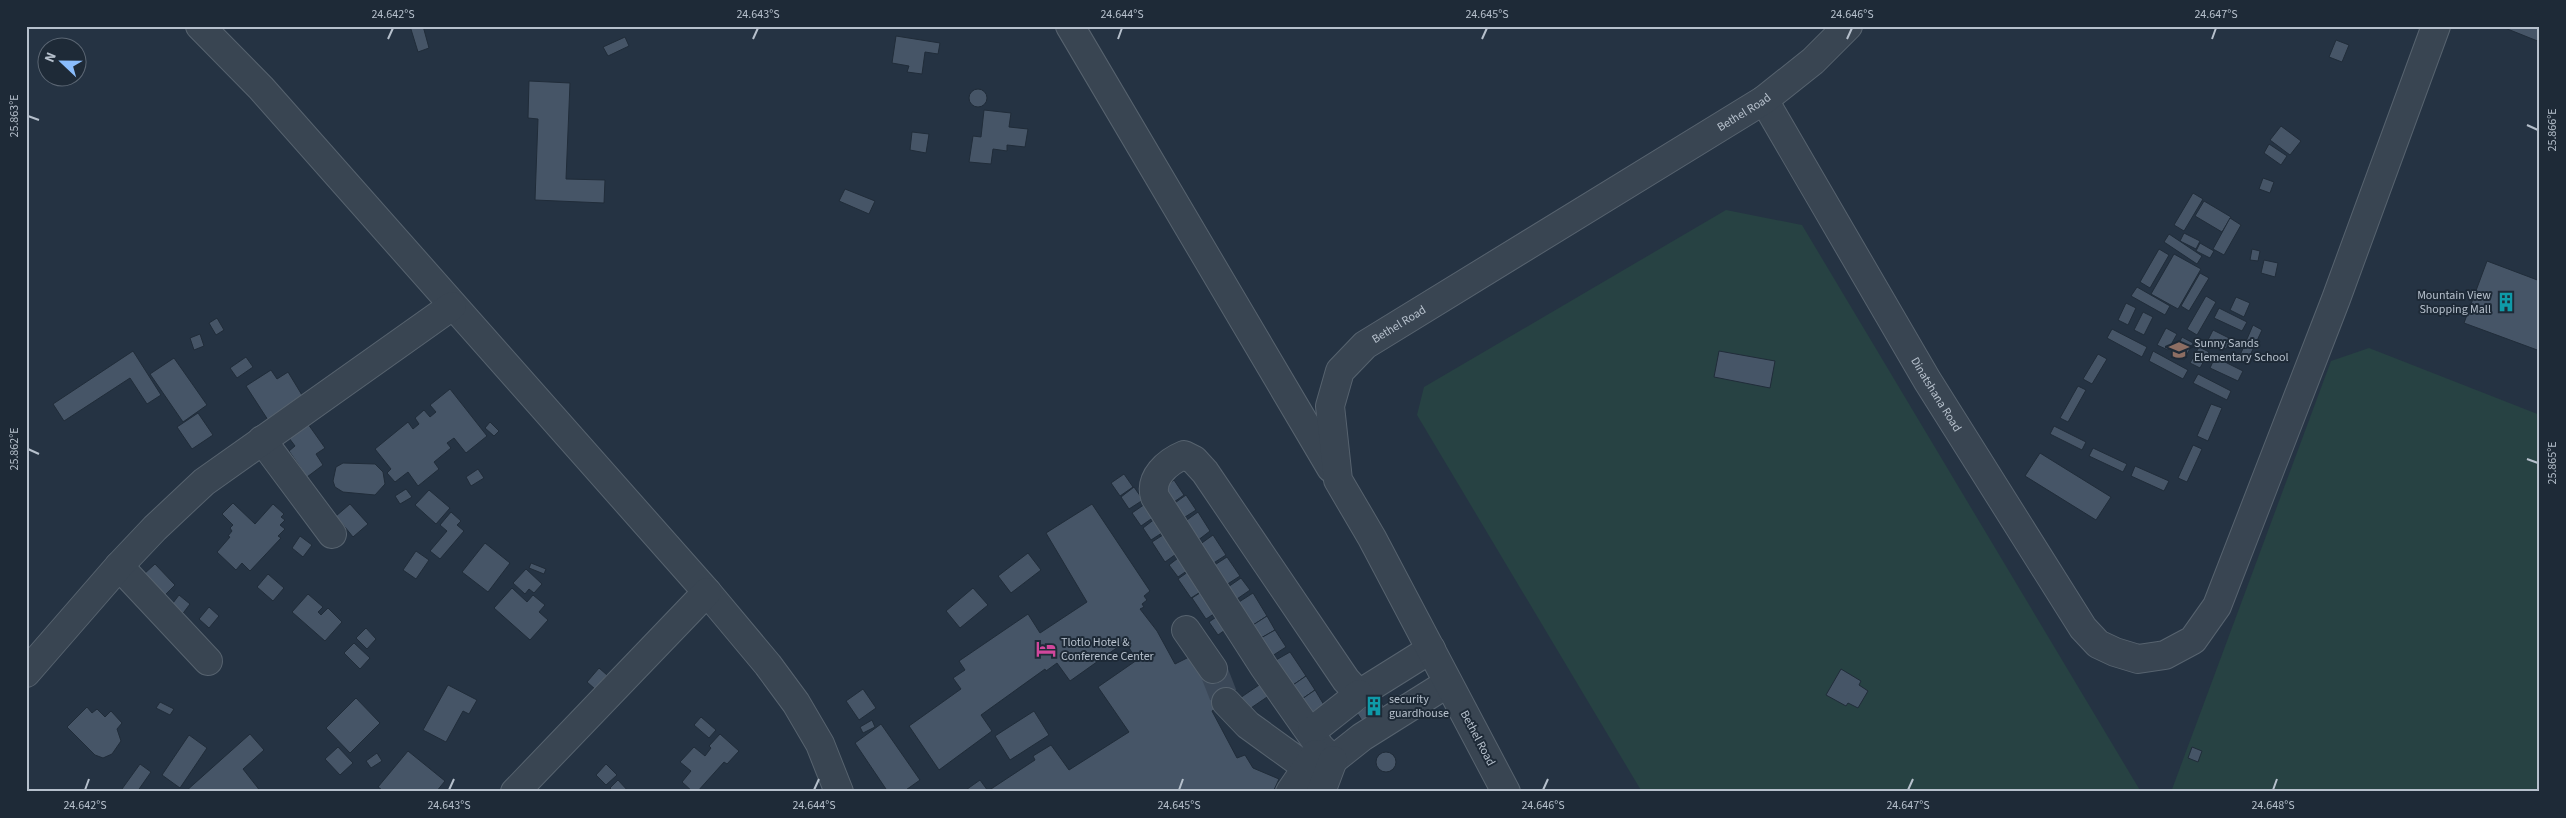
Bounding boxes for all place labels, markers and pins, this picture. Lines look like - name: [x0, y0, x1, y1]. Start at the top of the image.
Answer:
- place label: Mountain View Shopping Mall: [2417, 287, 2491, 318]
- building icon: Mountain View Shopping Mall: [2495, 291, 2517, 313]
- place label: Sunny Sands Elementary School: [2194, 335, 2289, 366]
- school or university icon: Sunny Sands Elementary School: [2168, 339, 2190, 361]
- place label: Tlotlo Hotel & Conference Center: [1061, 634, 1155, 665]
- hotel icon: Tlotlo Hotel & Conference Center: [1035, 638, 1057, 660]
- place label: security guardhouse: [1389, 691, 1449, 722]
- building icon: security guardhouse: [1363, 695, 1385, 717]

